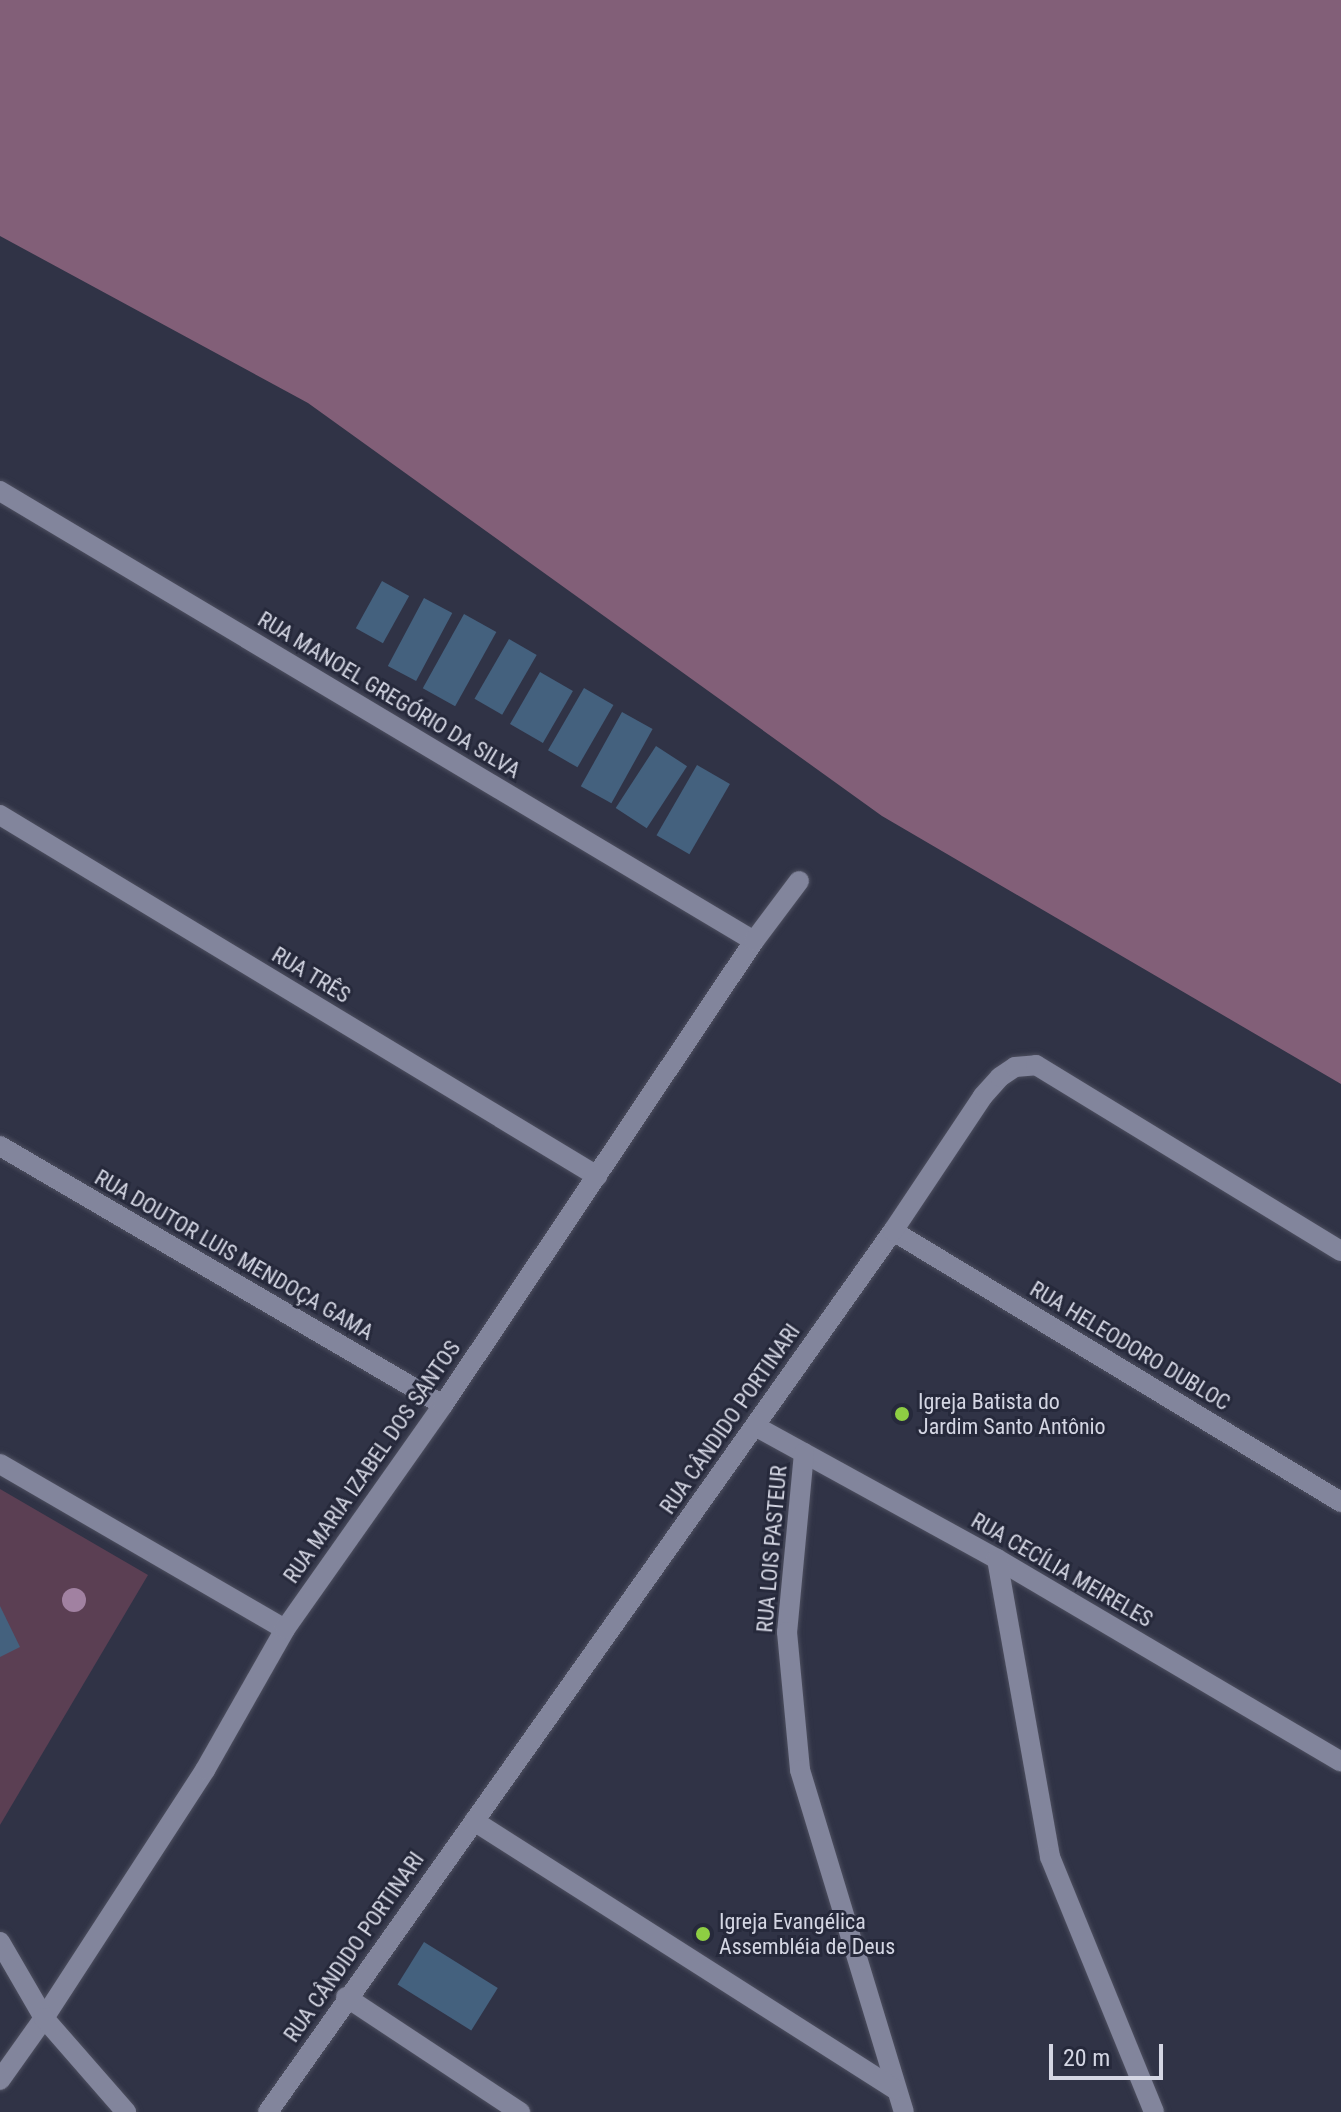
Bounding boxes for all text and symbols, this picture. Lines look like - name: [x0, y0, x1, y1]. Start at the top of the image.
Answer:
- street label: RUA MANOEL GREGÓRIO DA SILVA: [253, 606, 525, 784]
- street label: RUA TRÊS: [267, 941, 355, 1009]
- street label: RUA DOUTOR LUIS MENDOÇA GAMA: [90, 1164, 378, 1346]
- street label: RUA HELEODORO DUBLOC: [1025, 1276, 1235, 1416]
- street label: RUA CÂNDIDO PORTINARI: [654, 1319, 806, 1519]
- street label: RUA MARIA IZABEL DOS SANTOS: [278, 1336, 466, 1588]
- place label: Igreja Batista do Jardim Santo Antônio: [918, 1388, 1106, 1440]
- marker: Igreja Batista do Jardim Santo Antônio: [893, 1405, 911, 1423]
- street label: RUA LOIS PASTEUR: [752, 1464, 792, 1634]
- street label: RUA CECÍLIA MEIRELES: [967, 1507, 1157, 1633]
- street label: RUA CÂNDIDO PORTINARI: [278, 1847, 430, 2047]
- place label: Igreja Evangélica Assembléia de Deus: [719, 1908, 895, 1960]
- marker: Igreja Evangélica Assembléia de Deus: [694, 1925, 712, 1943]
- scale bar: [1053, 2028, 1167, 2078]
- text: 20 m: [1063, 2044, 1110, 2072]

